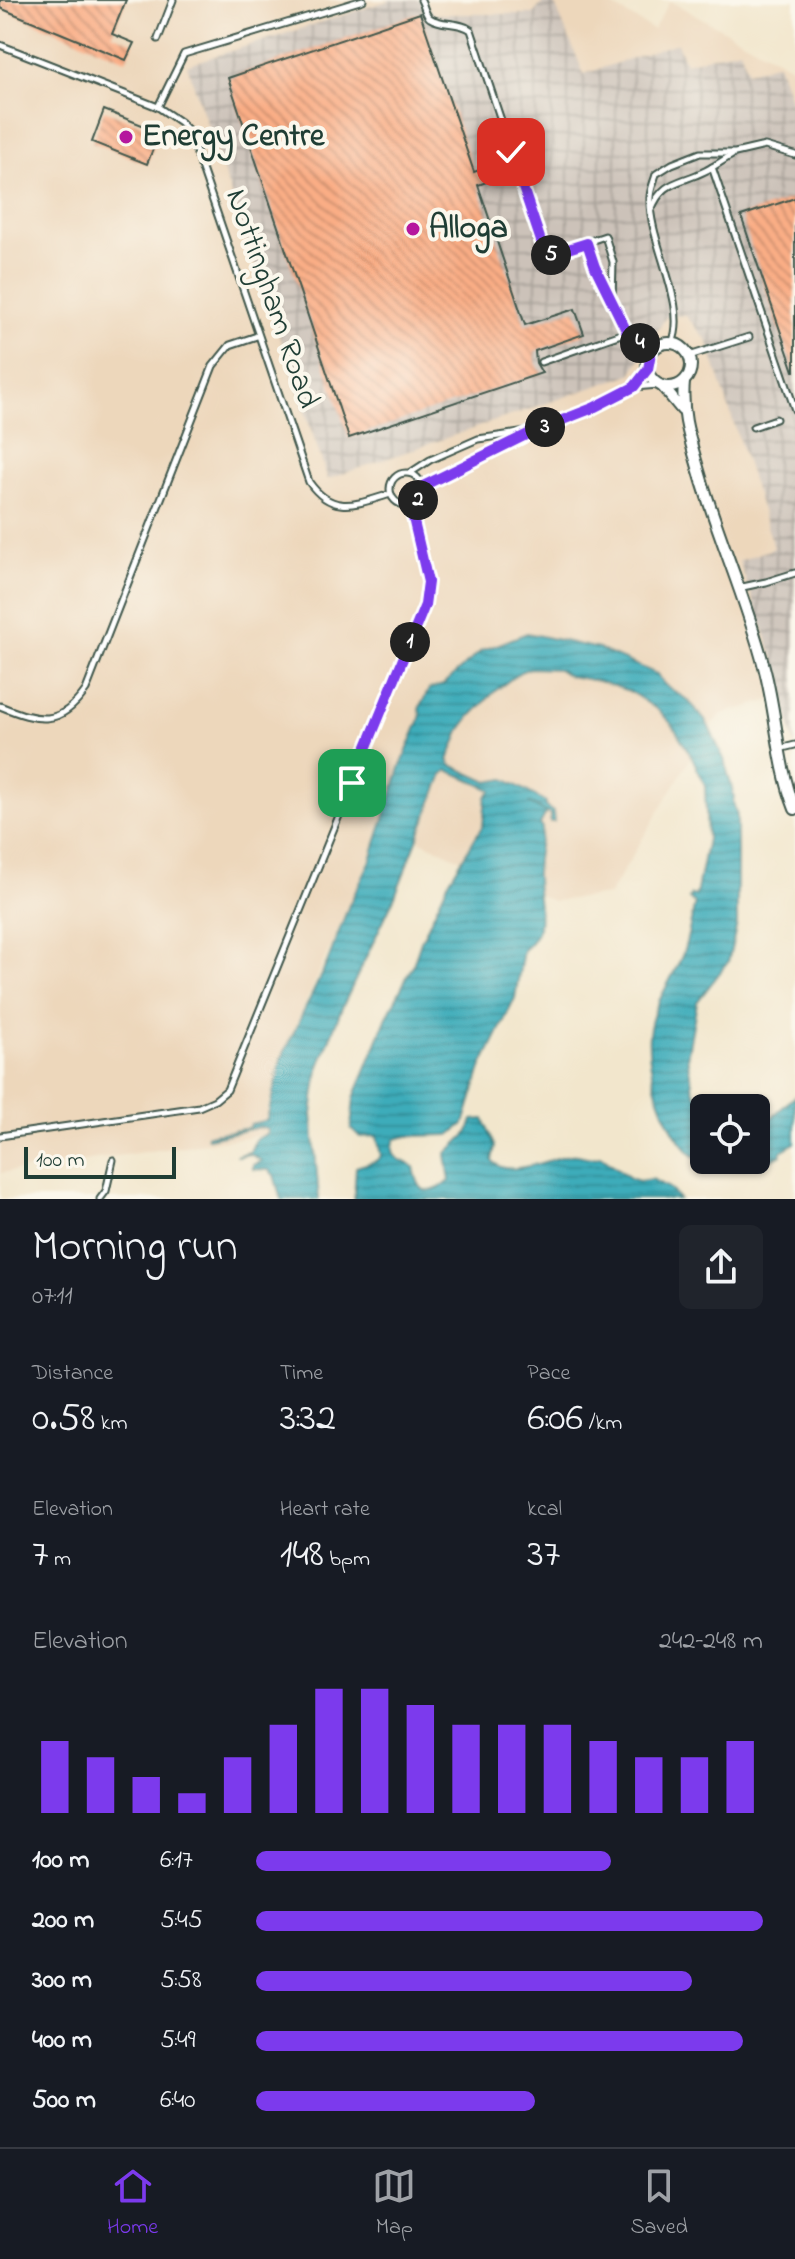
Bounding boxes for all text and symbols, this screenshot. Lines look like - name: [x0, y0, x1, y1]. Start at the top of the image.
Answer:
- place label: Energy Centre: [142, 114, 326, 162]
- pin: [477, 118, 545, 186]
- marker: Energy Centre: [117, 128, 135, 146]
- icon: check: [489, 130, 533, 174]
- street label: Nottingham Road: [211, 183, 331, 415]
- place label: Alloga: [429, 206, 508, 254]
- marker: Alloga: [404, 220, 422, 238]
- pin: 5: [531, 235, 571, 275]
- text: 5: [545, 239, 557, 271]
- pin: 4: [620, 323, 660, 363]
- text: 4: [635, 327, 645, 359]
- pin: 3: [525, 407, 565, 447]
- text: 3: [540, 411, 550, 443]
- pin: 2: [398, 480, 438, 520]
- text: 2: [413, 484, 423, 516]
- pin: 1: [390, 622, 430, 662]
- text: 1: [407, 626, 414, 658]
- pin: [318, 749, 386, 817]
- icon: arrive: [330, 761, 374, 805]
- map controls: [690, 1094, 770, 1174]
- button: locate: [690, 1094, 770, 1174]
- scale bar: [24, 1143, 176, 1179]
- text: 100 m: [36, 1145, 85, 1177]
- text: Morning run: [32, 1216, 238, 1280]
- button: share: [679, 1225, 763, 1309]
- text: 07:11: [32, 1278, 73, 1316]
- text: Distance: [32, 1358, 113, 1390]
- text: Time: [280, 1358, 323, 1390]
- text: Pace: [527, 1358, 570, 1390]
- text: 0.58: [32, 1390, 95, 1449]
- text: 3:32: [280, 1390, 336, 1449]
- text: 6:06: [527, 1390, 583, 1449]
- text: km: [95, 1408, 128, 1440]
- text: /km: [583, 1408, 622, 1440]
- text: Elevation: [32, 1494, 113, 1526]
- text: Heart rate: [280, 1494, 370, 1526]
- text: kcal: [527, 1494, 562, 1526]
- text: 7: [32, 1526, 48, 1585]
- text: 148: [280, 1526, 324, 1585]
- text: 37: [527, 1526, 560, 1585]
- text: m: [48, 1544, 71, 1576]
- text: bpm: [324, 1544, 370, 1576]
- text: Elevation: [32, 1623, 128, 1661]
- text: 242–248 m: [659, 1623, 763, 1661]
- text: 100 m: [32, 1842, 89, 1880]
- text: 6:17: [160, 1842, 193, 1880]
- text: 200 m: [32, 1902, 94, 1940]
- text: 5:45: [160, 1902, 203, 1940]
- text: 300 m: [32, 1962, 92, 2000]
- text: 5:58: [160, 1962, 202, 2000]
- text: 400 m: [32, 2022, 92, 2060]
- text: 5:49: [160, 2022, 196, 2060]
- text: 500 m: [32, 2082, 96, 2120]
- text: 6:40: [160, 2082, 196, 2120]
- tab: Home: [107, 2164, 158, 2244]
- tab: Map: [372, 2164, 416, 2244]
- tab: Saved: [631, 2164, 688, 2244]

